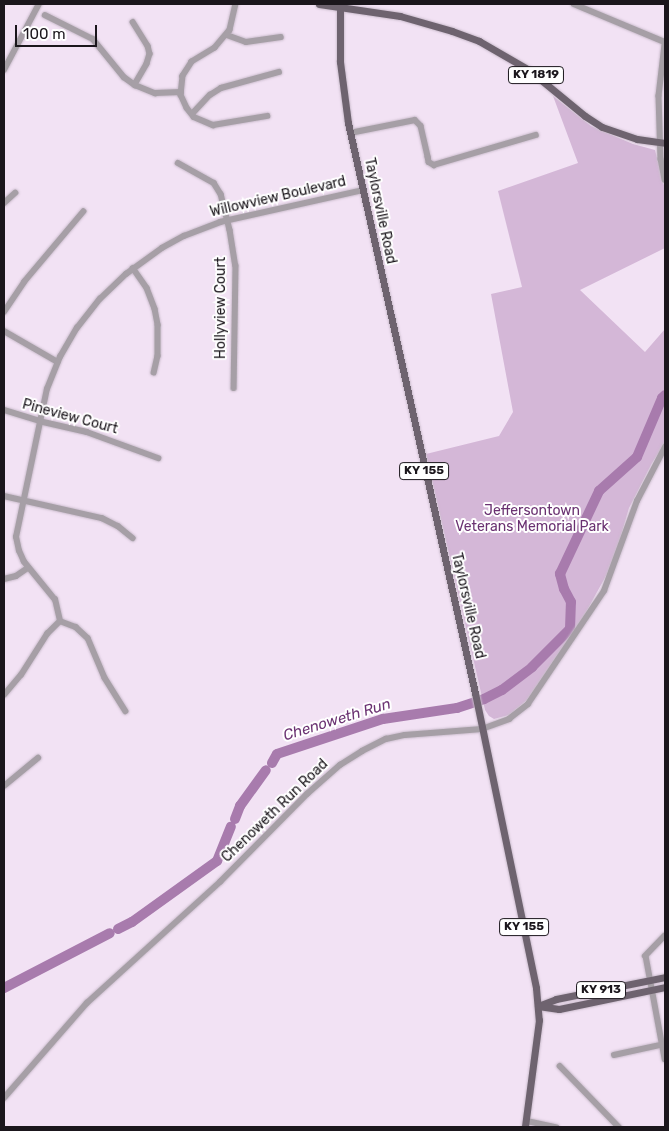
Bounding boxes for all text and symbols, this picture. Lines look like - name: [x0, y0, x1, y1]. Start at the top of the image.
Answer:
- scale bar: [18, 15, 100, 47]
- text: 100 m: [23, 25, 65, 43]
- road number: KY 1819: [507, 66, 565, 84]
- street label: Taylorsville Road: [361, 156, 399, 266]
- street label: Willowview Boulevard: [208, 173, 348, 221]
- street label: Hollyview Court: [213, 257, 229, 359]
- street label: Pineview Court: [20, 396, 120, 438]
- road number: KY 155: [398, 462, 450, 481]
- park label: Jeffersontown Veterans Memorial Park: [455, 503, 609, 536]
- street label: Taylorsville Road: [448, 551, 488, 661]
- water label: Chenoweth Run: [281, 695, 393, 745]
- street label: Chenoweth Run Road: [218, 756, 332, 866]
- road number: KY 155: [498, 918, 550, 936]
- road number: KY 913: [575, 980, 627, 1000]

